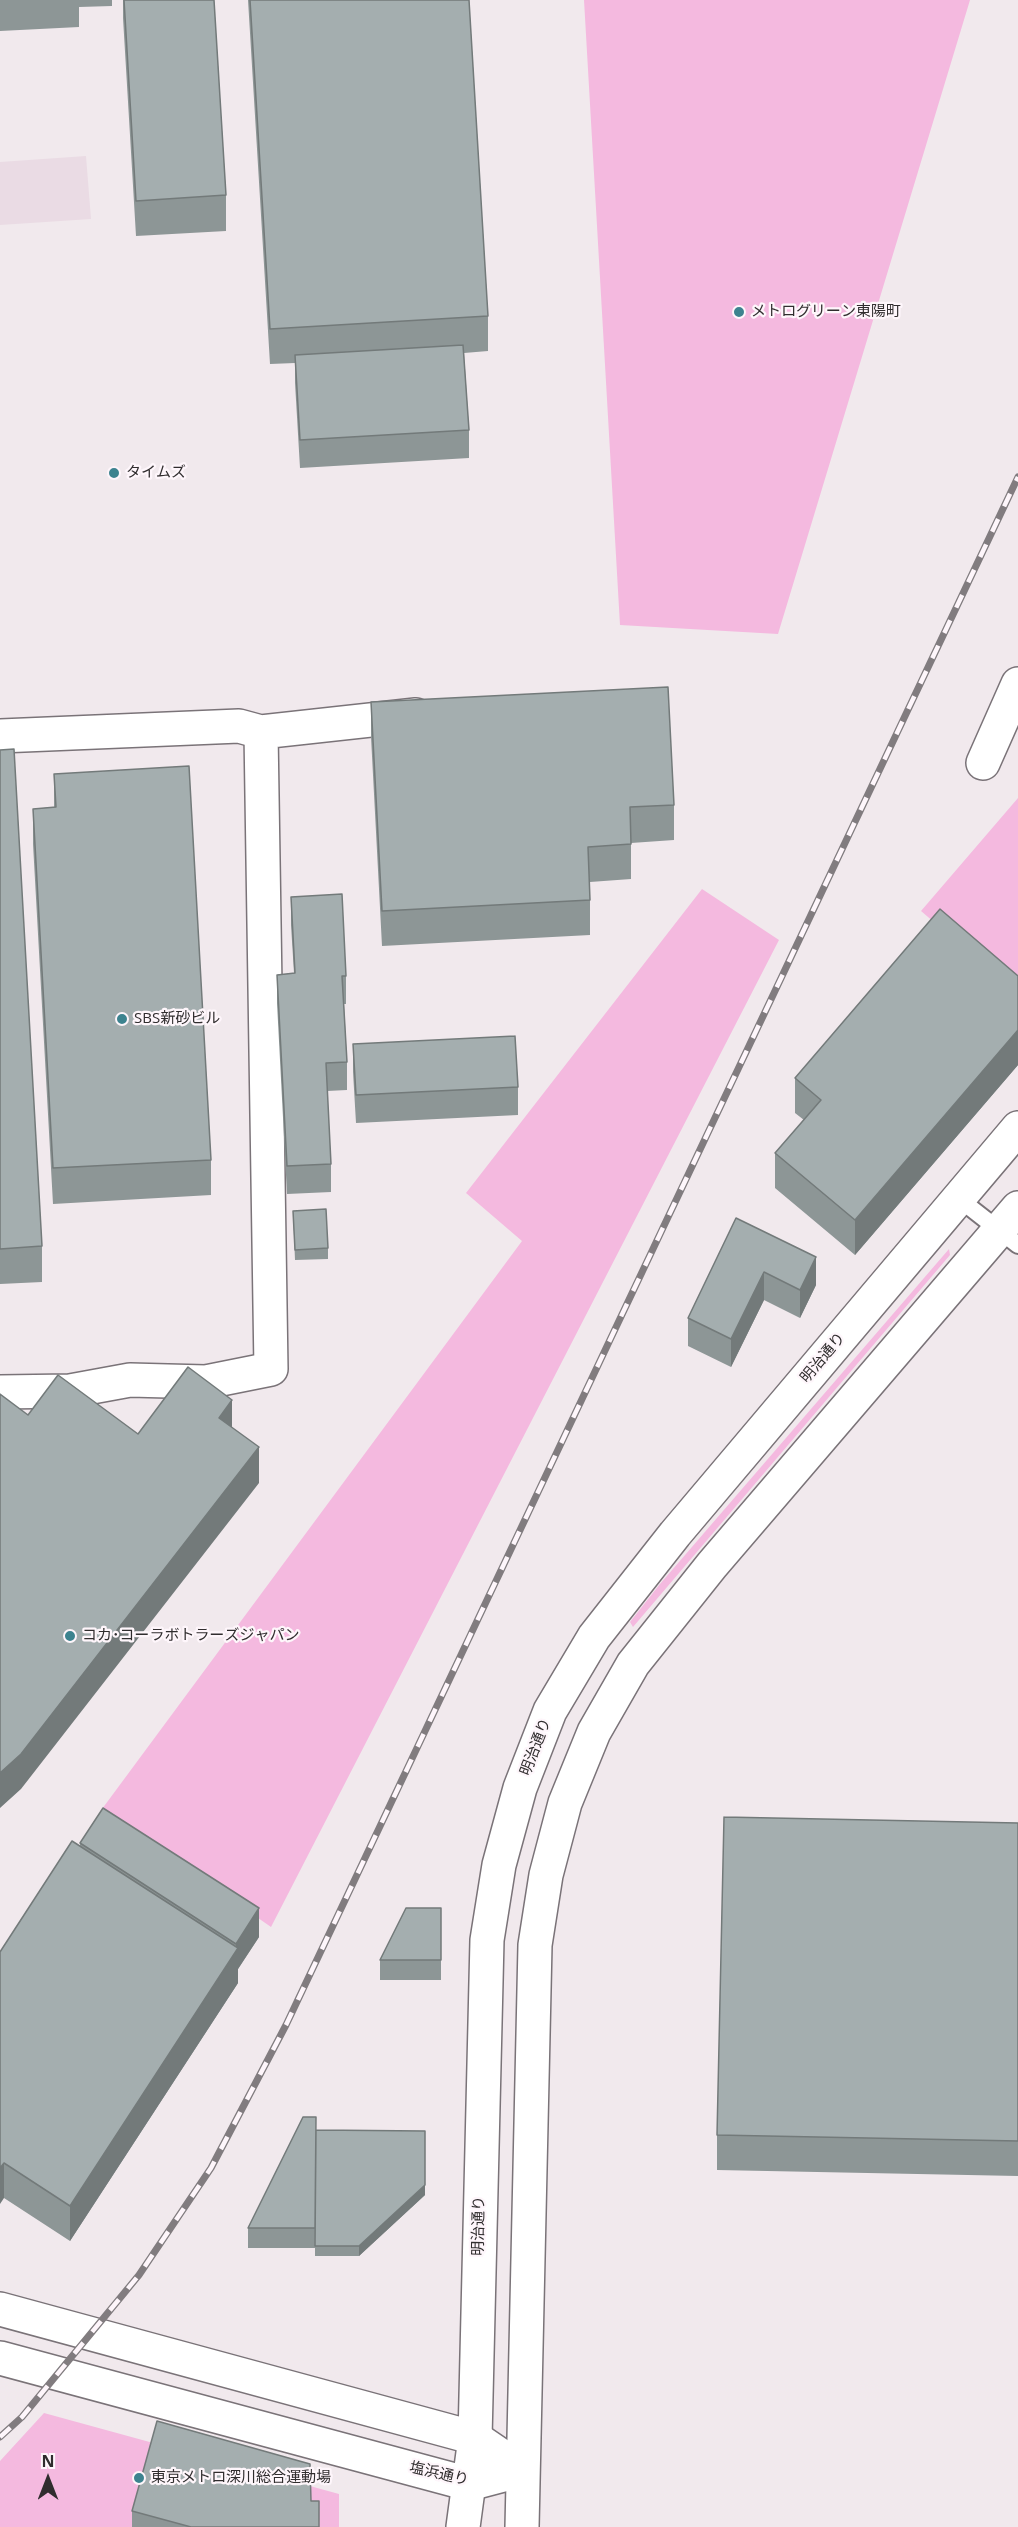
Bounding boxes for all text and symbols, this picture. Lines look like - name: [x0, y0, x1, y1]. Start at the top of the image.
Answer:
- place label: メトログリーン東陽町: [751, 303, 901, 321]
- marker: メトログリーン東陽町: [732, 305, 746, 319]
- place label: タイムズ: [126, 464, 186, 482]
- marker: タイムズ: [107, 466, 121, 480]
- place label: SBS新砂ビル: [134, 1010, 220, 1028]
- marker: SBS新砂ビル: [115, 1012, 129, 1026]
- street label: 明治通り: [797, 1329, 849, 1387]
- place label: コカ･コーラボトラーズジャパン: [82, 1627, 299, 1645]
- marker: コカ･コーラボトラーズジャパン: [63, 1629, 77, 1643]
- street label: 明治通り: [517, 1716, 555, 1778]
- street label: 明治通り: [469, 2196, 489, 2256]
- north arrow: [18, 2449, 78, 2509]
- text: N: [41, 2450, 55, 2472]
- street label: 塩浜通り: [408, 2458, 470, 2490]
- place label: 東京メトロ深川総合運動場: [151, 2469, 331, 2487]
- marker: 東京メトロ深川総合運動場: [132, 2471, 146, 2485]

